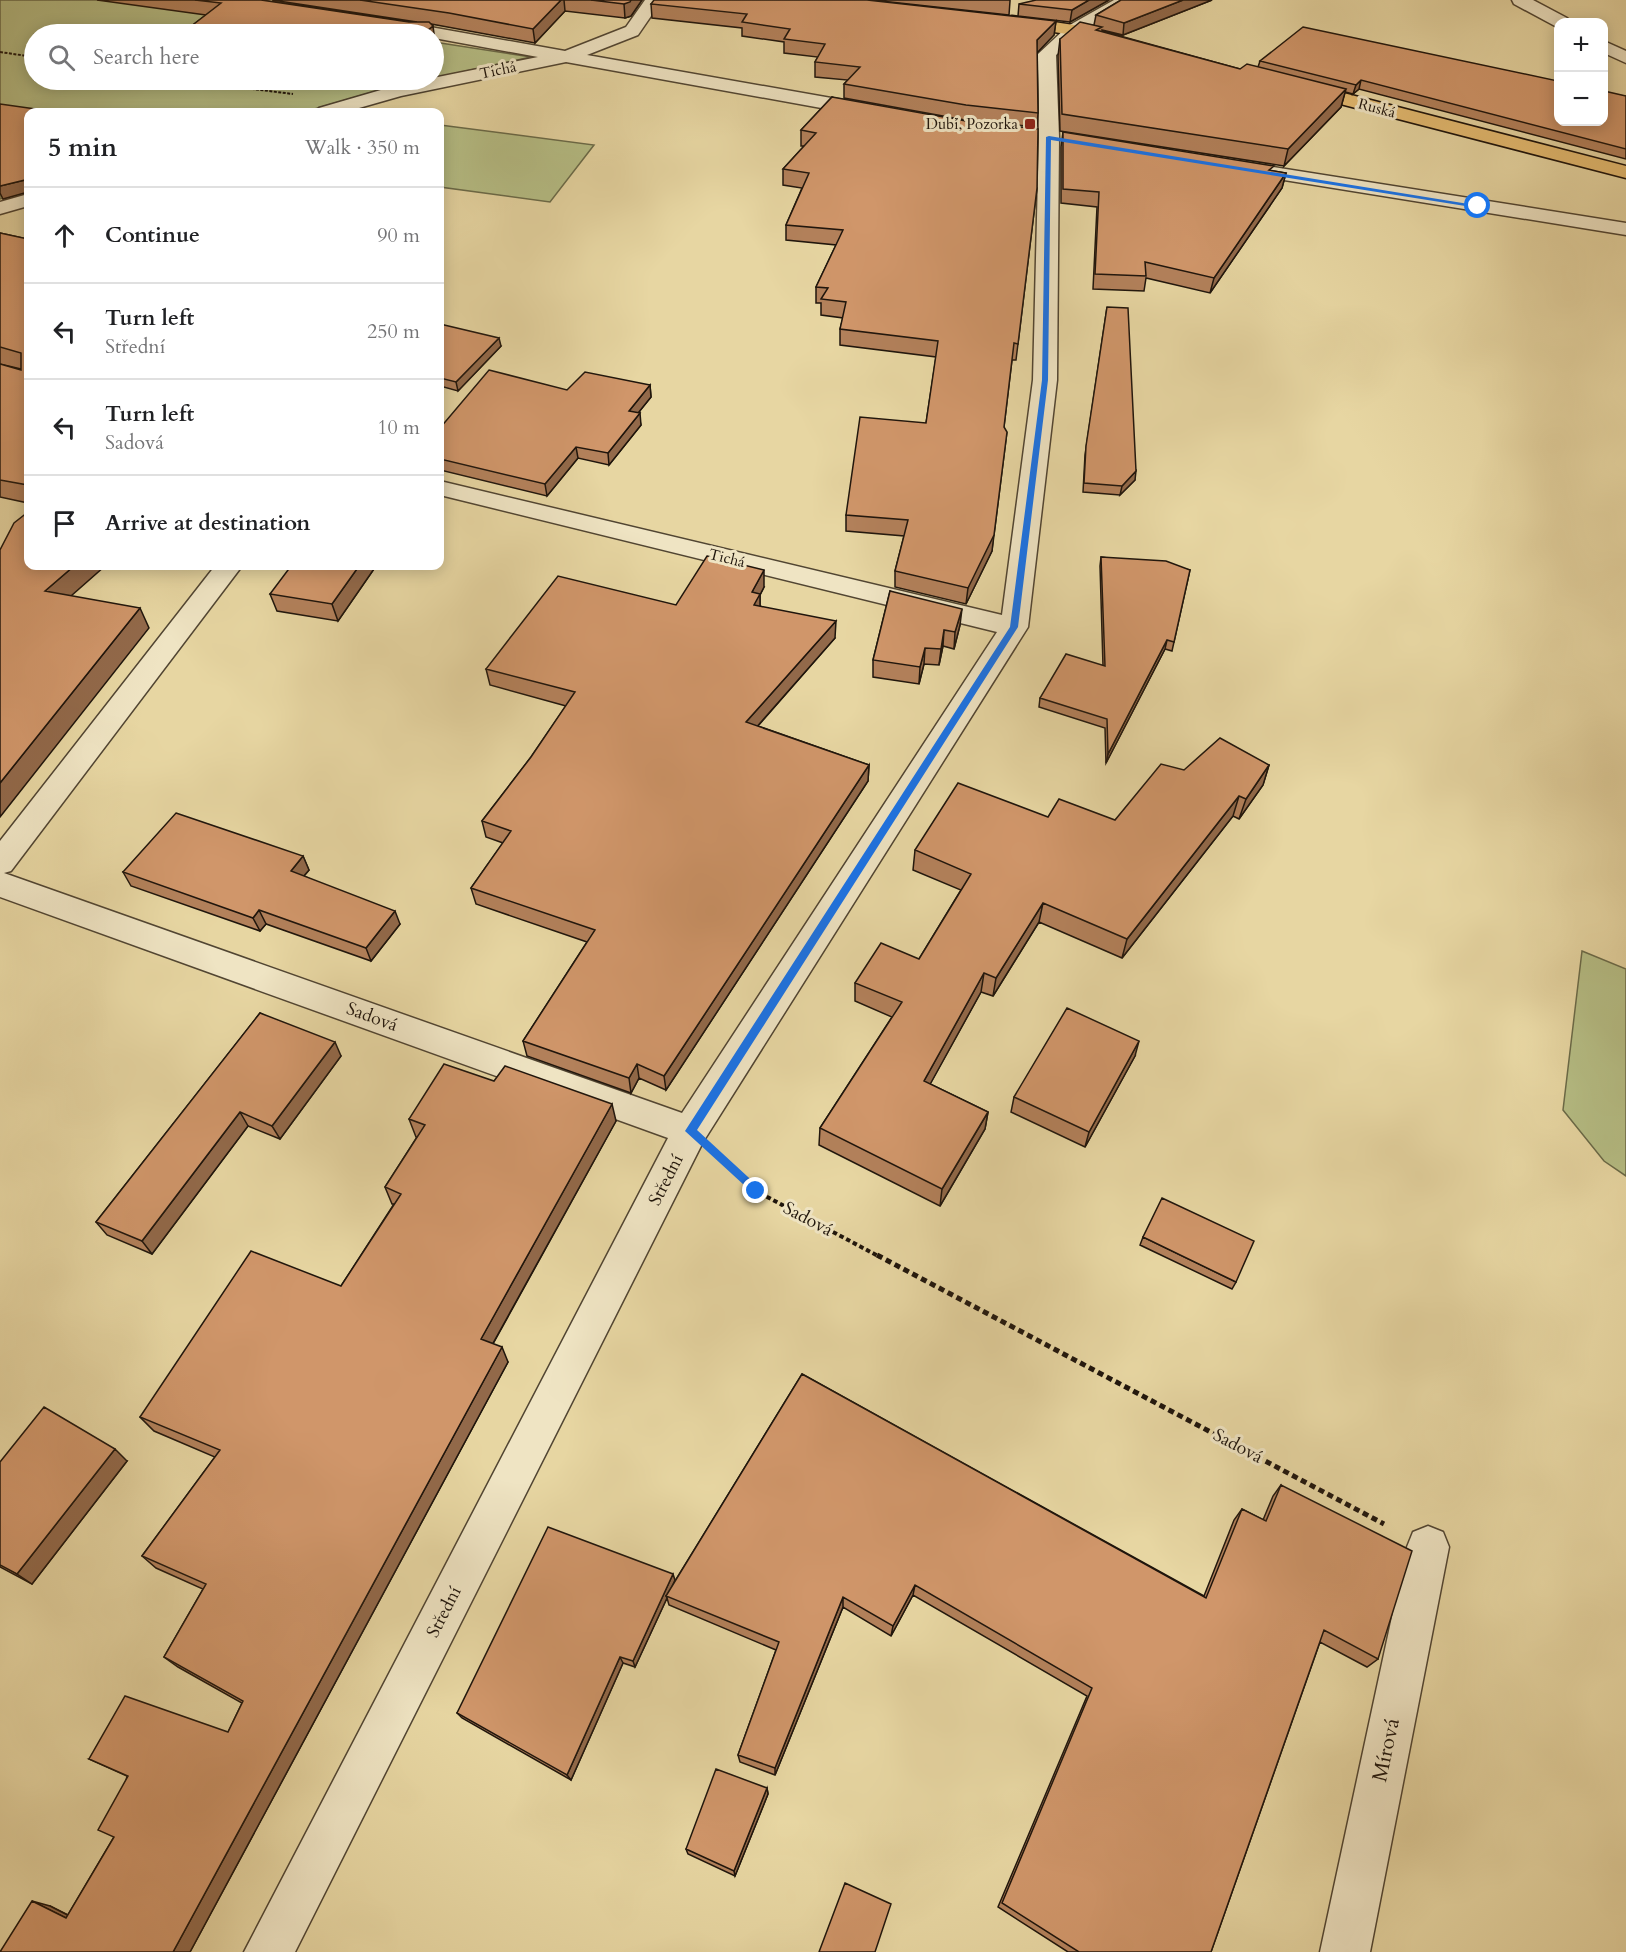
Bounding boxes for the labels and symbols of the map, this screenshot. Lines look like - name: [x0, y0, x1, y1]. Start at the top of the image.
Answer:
- street label: Tichá: [478, 56, 519, 84]
- street label: Ruská: [1356, 93, 1399, 123]
- place label: Dubí, Pozorka: [926, 114, 1019, 134]
- marker: Dubí, Pozorka: [1023, 117, 1037, 131]
- route start: [1464, 192, 1490, 218]
- street label: Tichá: [707, 544, 748, 572]
- street label: Sadová: [343, 996, 401, 1038]
- street label: Střední: [643, 1150, 689, 1210]
- route end: [742, 1177, 768, 1203]
- street label: Sadová: [779, 1196, 837, 1243]
- street label: Sadová: [1209, 1423, 1267, 1470]
- street label: Střední: [421, 1582, 467, 1642]
- street label: Mírová: [1365, 1715, 1407, 1785]

